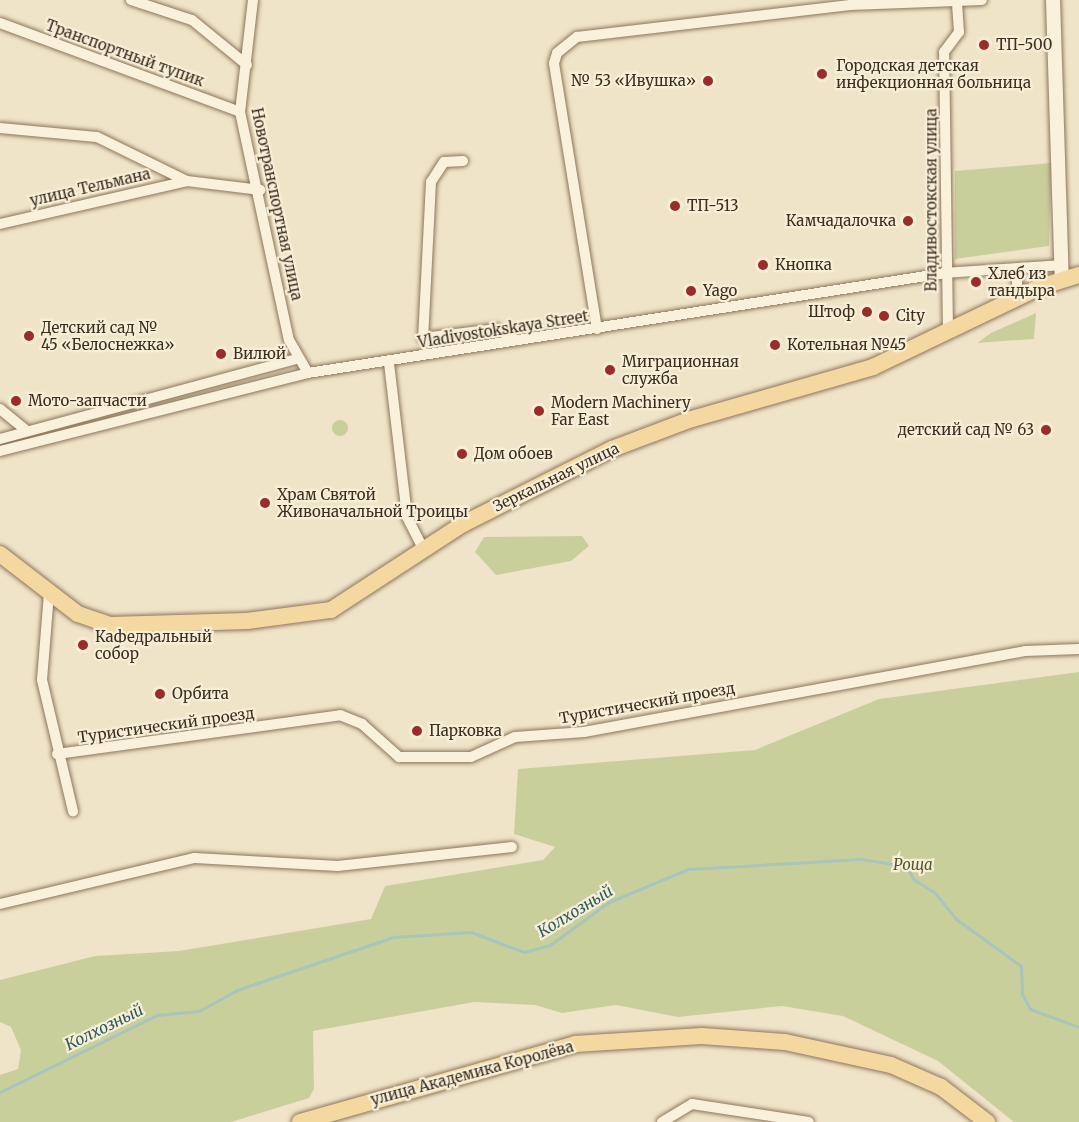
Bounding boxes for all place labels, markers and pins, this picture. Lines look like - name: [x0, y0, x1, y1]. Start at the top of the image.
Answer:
- place label: ТП-500: [996, 36, 1053, 54]
- marker: ТП-500: [977, 38, 991, 52]
- place label: Городская детская инфекционная больница: [836, 56, 1031, 91]
- marker: Городская детская инфекционная больница: [813, 65, 831, 83]
- place label: № 53 «Ивушка»: [571, 72, 696, 90]
- marker: № 53 «Ивушка»: [701, 74, 715, 88]
- place label: ТП-513: [687, 197, 739, 215]
- marker: ТП-513: [668, 199, 682, 213]
- place label: Камчадалочка: [786, 212, 896, 230]
- marker: Камчадалочка: [901, 214, 915, 228]
- place label: Кнопка: [775, 256, 832, 274]
- marker: Кнопка: [756, 258, 770, 272]
- place label: Хлеб из тандыра: [988, 264, 1055, 299]
- marker: Хлеб из тандыра: [969, 275, 983, 289]
- place label: Yago: [703, 282, 737, 300]
- marker: Yago: [684, 284, 698, 298]
- place label: Штоф: [808, 303, 855, 321]
- marker: Штоф: [860, 305, 874, 319]
- place label: City: [896, 307, 925, 325]
- marker: City: [877, 309, 891, 323]
- place label: Детский сад № 45 «Белоснежка»: [41, 318, 174, 353]
- marker: Детский сад № 45 «Белоснежка»: [22, 329, 36, 343]
- place label: Котельная №45: [787, 336, 906, 354]
- marker: Котельная №45: [768, 338, 782, 352]
- place label: Вилюй: [233, 345, 286, 363]
- marker: Вилюй: [214, 347, 228, 361]
- place label: Миграционная служба: [622, 352, 739, 387]
- marker: Миграционная служба: [603, 363, 617, 377]
- place label: Мото-запчасти: [28, 392, 147, 410]
- place label: Modern Machinery Far East: [551, 393, 691, 428]
- marker: Мото-запчасти: [9, 394, 23, 408]
- marker: Modern Machinery Far East: [532, 404, 546, 418]
- place label: детский сад № 63: [898, 421, 1034, 439]
- marker: детский сад № 63: [1039, 423, 1053, 437]
- place label: Дом обоев: [474, 445, 553, 463]
- marker: Дом обоев: [455, 447, 469, 461]
- place label: Храм Святой Живоначальной Троицы: [277, 485, 468, 520]
- marker: Храм Святой Живоначальной Троицы: [258, 496, 272, 510]
- place label: Кафедральный собор: [95, 627, 212, 662]
- marker: Кафедральный собор: [76, 638, 90, 652]
- place label: Орбита: [172, 685, 229, 703]
- marker: Орбита: [153, 687, 167, 701]
- place label: Парковка: [429, 722, 502, 740]
- marker: Парковка: [410, 724, 424, 738]

